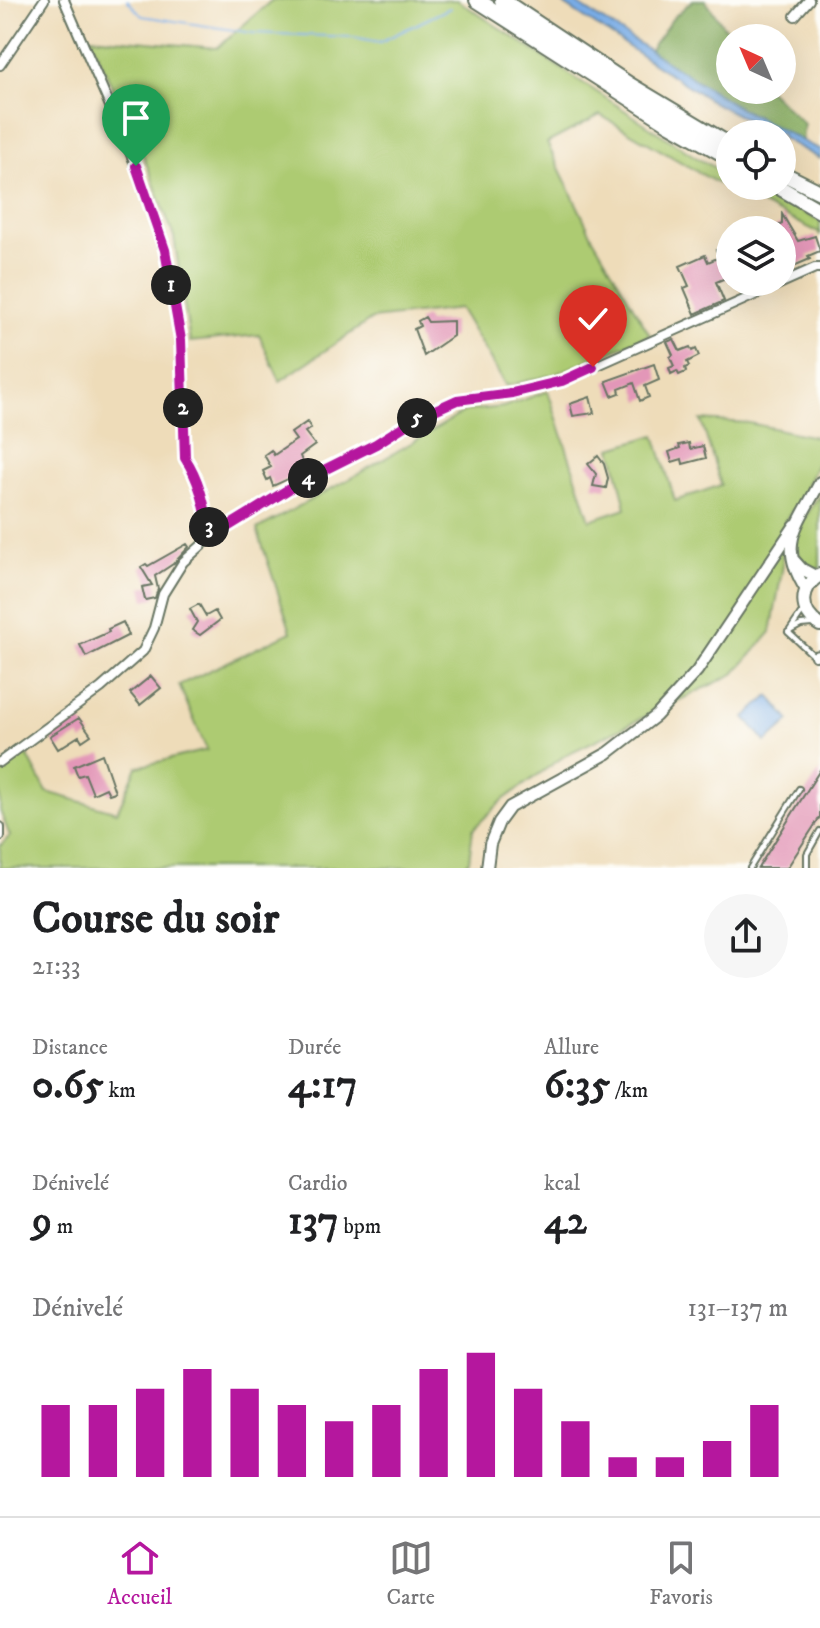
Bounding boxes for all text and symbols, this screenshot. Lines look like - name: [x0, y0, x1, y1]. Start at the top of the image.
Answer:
- north arrow: [716, 24, 796, 104]
- map controls: [716, 24, 796, 296]
- pin: [102, 84, 170, 166]
- icon: arrive: [114, 96, 158, 140]
- button: locate: [716, 120, 796, 200]
- button: layers: [716, 216, 796, 296]
- pin: 1: [151, 265, 191, 305]
- text: 1: [167, 271, 175, 298]
- pin: [559, 285, 627, 367]
- icon: check: [571, 297, 615, 341]
- pin: 2: [163, 388, 203, 428]
- text: 2: [178, 394, 188, 421]
- pin: 5: [397, 398, 437, 438]
- text: 5: [412, 404, 422, 431]
- pin: 4: [288, 458, 328, 498]
- text: 4: [302, 464, 314, 491]
- pin: 3: [189, 507, 229, 547]
- text: 3: [205, 513, 213, 540]
- text: Course du soir: [32, 892, 279, 947]
- button: share: [704, 894, 788, 978]
- text: 21:33: [32, 950, 81, 983]
- text: Distance: [32, 1034, 108, 1061]
- text: Durée: [288, 1034, 341, 1061]
- text: Allure: [544, 1034, 599, 1061]
- text: 0.65: [32, 1061, 104, 1111]
- text: 4:17: [288, 1061, 357, 1111]
- text: 6:35: [544, 1061, 610, 1111]
- text: km: [104, 1077, 136, 1104]
- text: /km: [610, 1077, 648, 1104]
- text: Dénivelé: [32, 1170, 109, 1197]
- text: Cardio: [288, 1170, 347, 1197]
- text: kcal: [544, 1170, 580, 1197]
- text: 9: [32, 1197, 52, 1247]
- text: 137: [288, 1197, 339, 1247]
- text: 42: [544, 1197, 587, 1247]
- text: m: [52, 1213, 73, 1240]
- text: bpm: [339, 1213, 381, 1240]
- text: Dénivelé: [32, 1292, 123, 1325]
- text: 131–137 m: [687, 1292, 788, 1325]
- tab: Accueil: [107, 1536, 172, 1611]
- tab: Carte: [387, 1536, 435, 1611]
- tab: Favoris: [649, 1536, 713, 1611]

